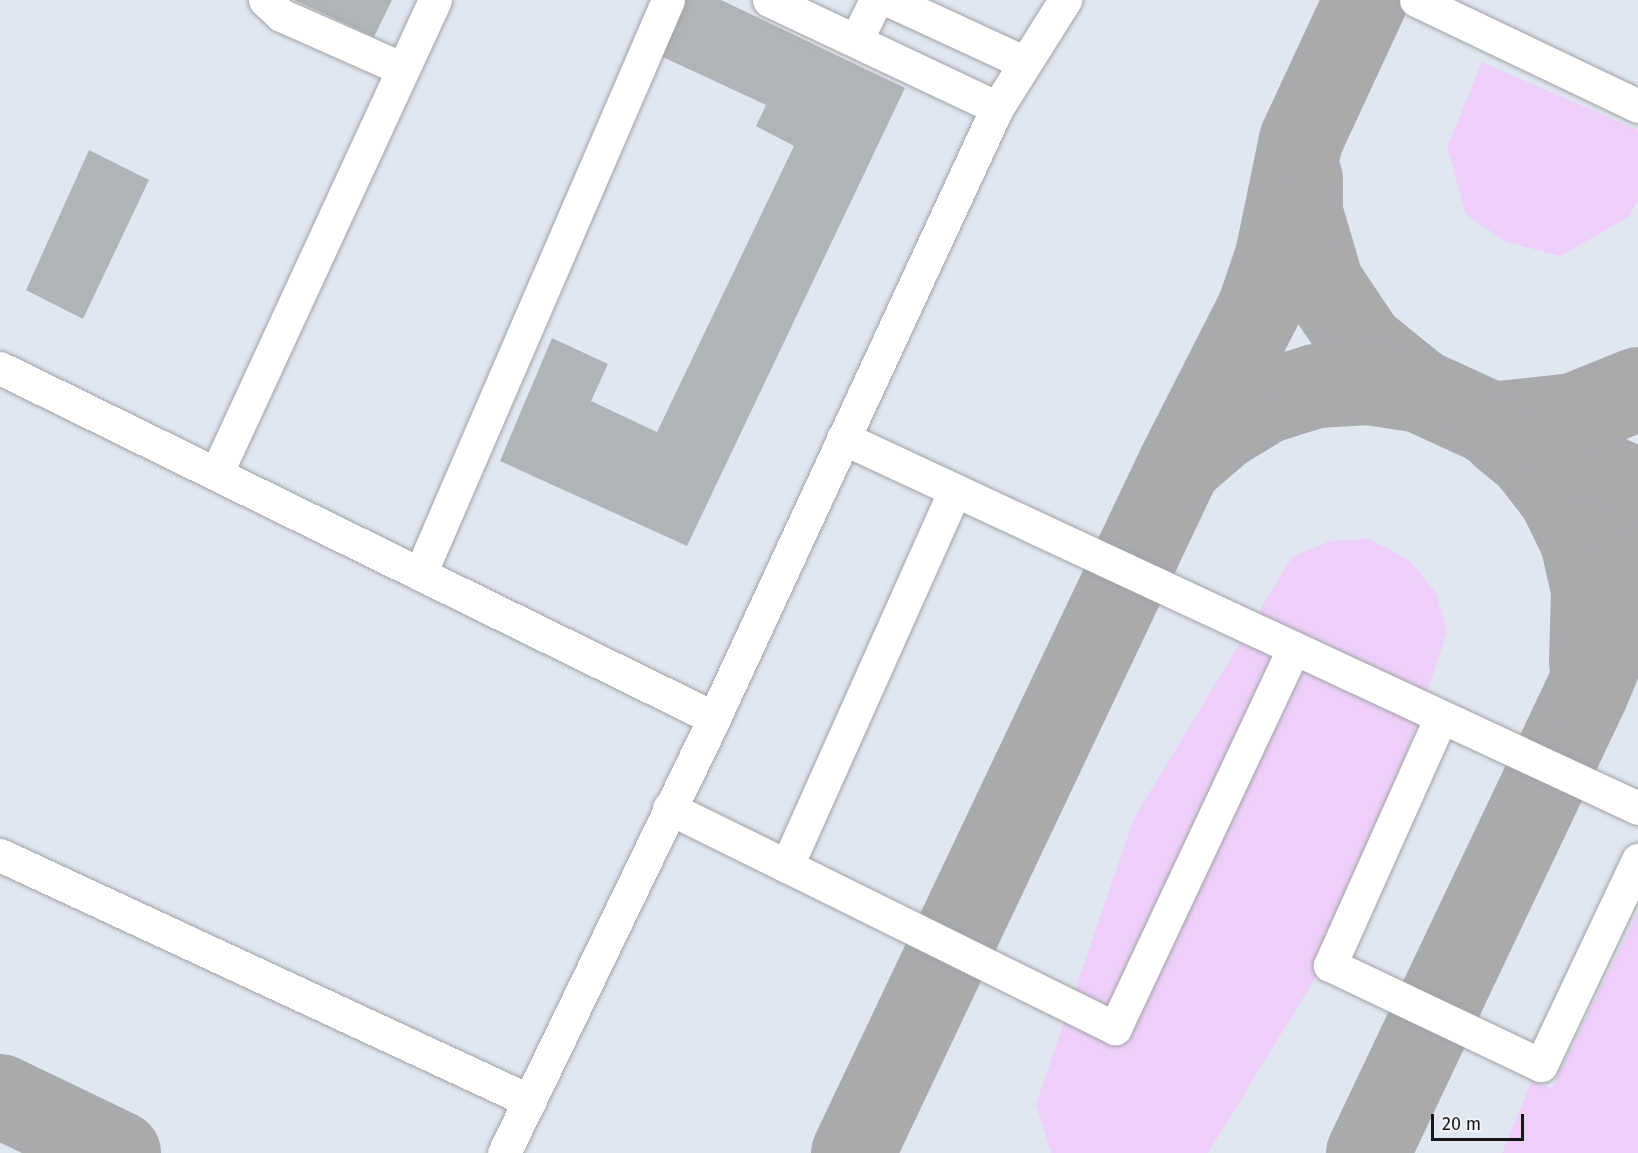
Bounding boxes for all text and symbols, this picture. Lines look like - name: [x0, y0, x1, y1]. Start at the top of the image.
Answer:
- scale bar: [1434, 1102, 1527, 1140]
- text: 20 m: [1442, 1113, 1481, 1135]

